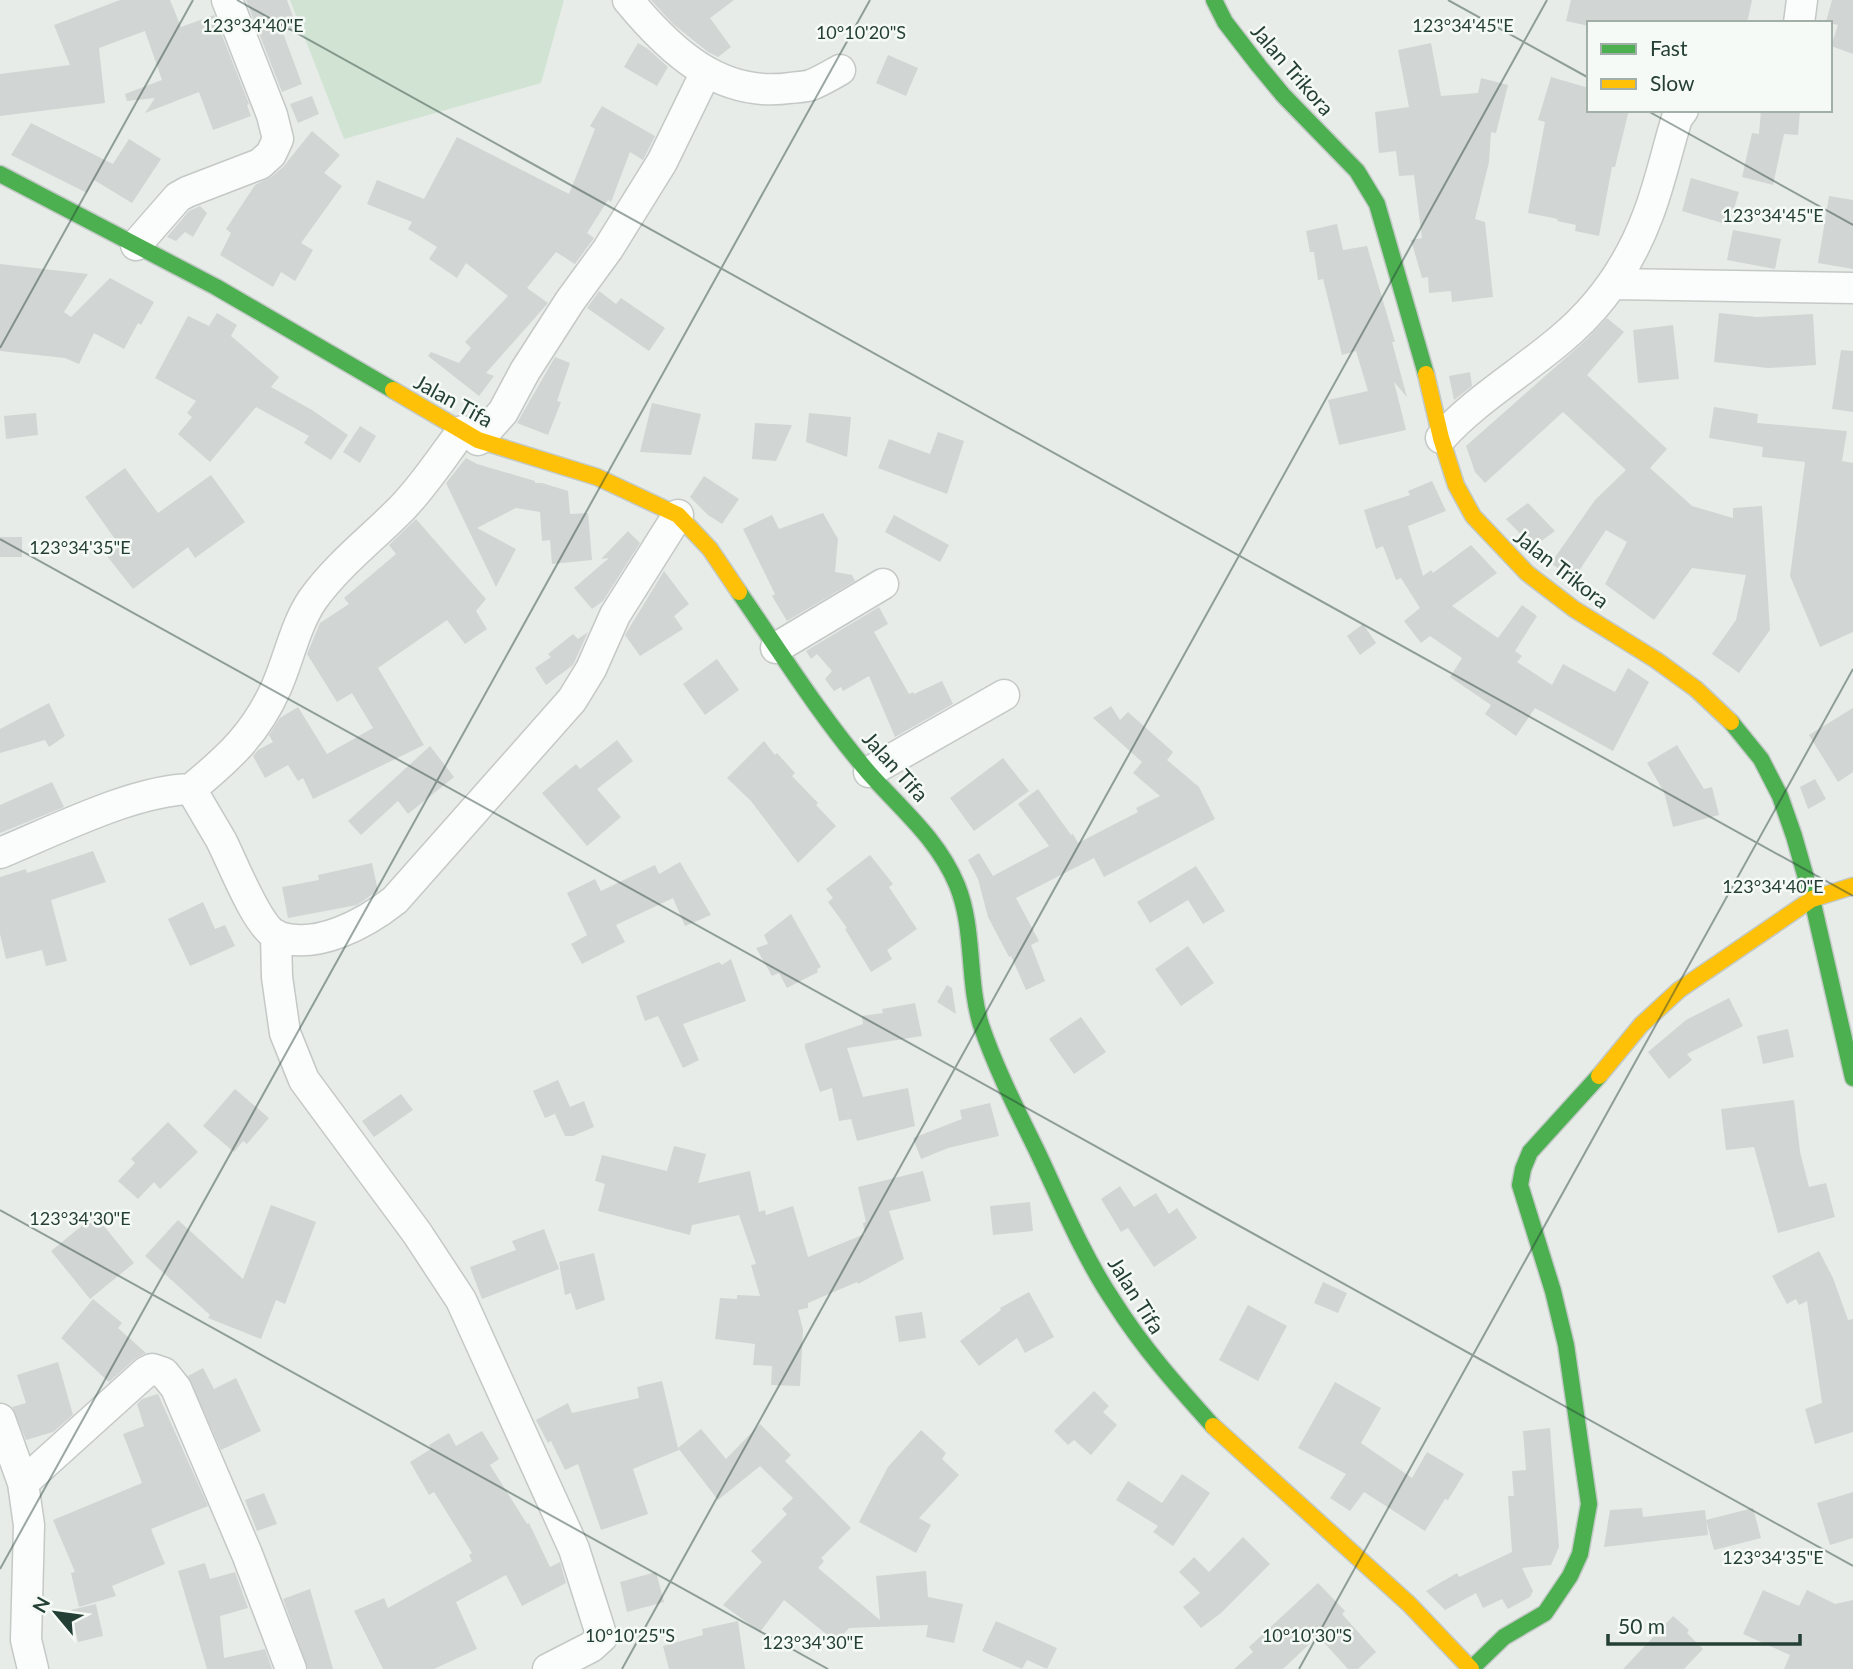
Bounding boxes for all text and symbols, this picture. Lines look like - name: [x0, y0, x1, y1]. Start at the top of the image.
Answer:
- text: 123°34'40"E: [202, 14, 304, 36]
- text: 123°34'45"E: [1412, 14, 1514, 36]
- street label: Jalan Trikora: [1246, 18, 1340, 120]
- text: 10°10'20"S: [816, 21, 906, 43]
- legend: [1587, 21, 1832, 112]
- text: Fast: [1650, 35, 1688, 60]
- text: Slow: [1650, 70, 1695, 95]
- text: 123°34'45"E: [1722, 204, 1824, 226]
- street label: Jalan Tifa: [410, 368, 498, 432]
- street label: Jalan Trikora: [1510, 523, 1614, 613]
- text: 123°34'35"E: [29, 536, 131, 558]
- street label: Jalan Tifa: [858, 726, 934, 806]
- text: 123°34'40"E: [1722, 875, 1824, 897]
- text: 123°34'30"E: [29, 1207, 131, 1229]
- street label: Jalan Tifa: [1104, 1252, 1170, 1338]
- text: 123°34'35"E: [1722, 1546, 1824, 1568]
- north arrow: [21, 1578, 91, 1648]
- text: N: [27, 1593, 54, 1616]
- scale bar: [1608, 1602, 1800, 1646]
- text: 50 m: [1618, 1613, 1665, 1638]
- text: 10°10'25"S: [585, 1624, 675, 1646]
- text: 10°10'30"S: [1262, 1624, 1352, 1646]
- text: 123°34'30"E: [762, 1631, 864, 1653]

